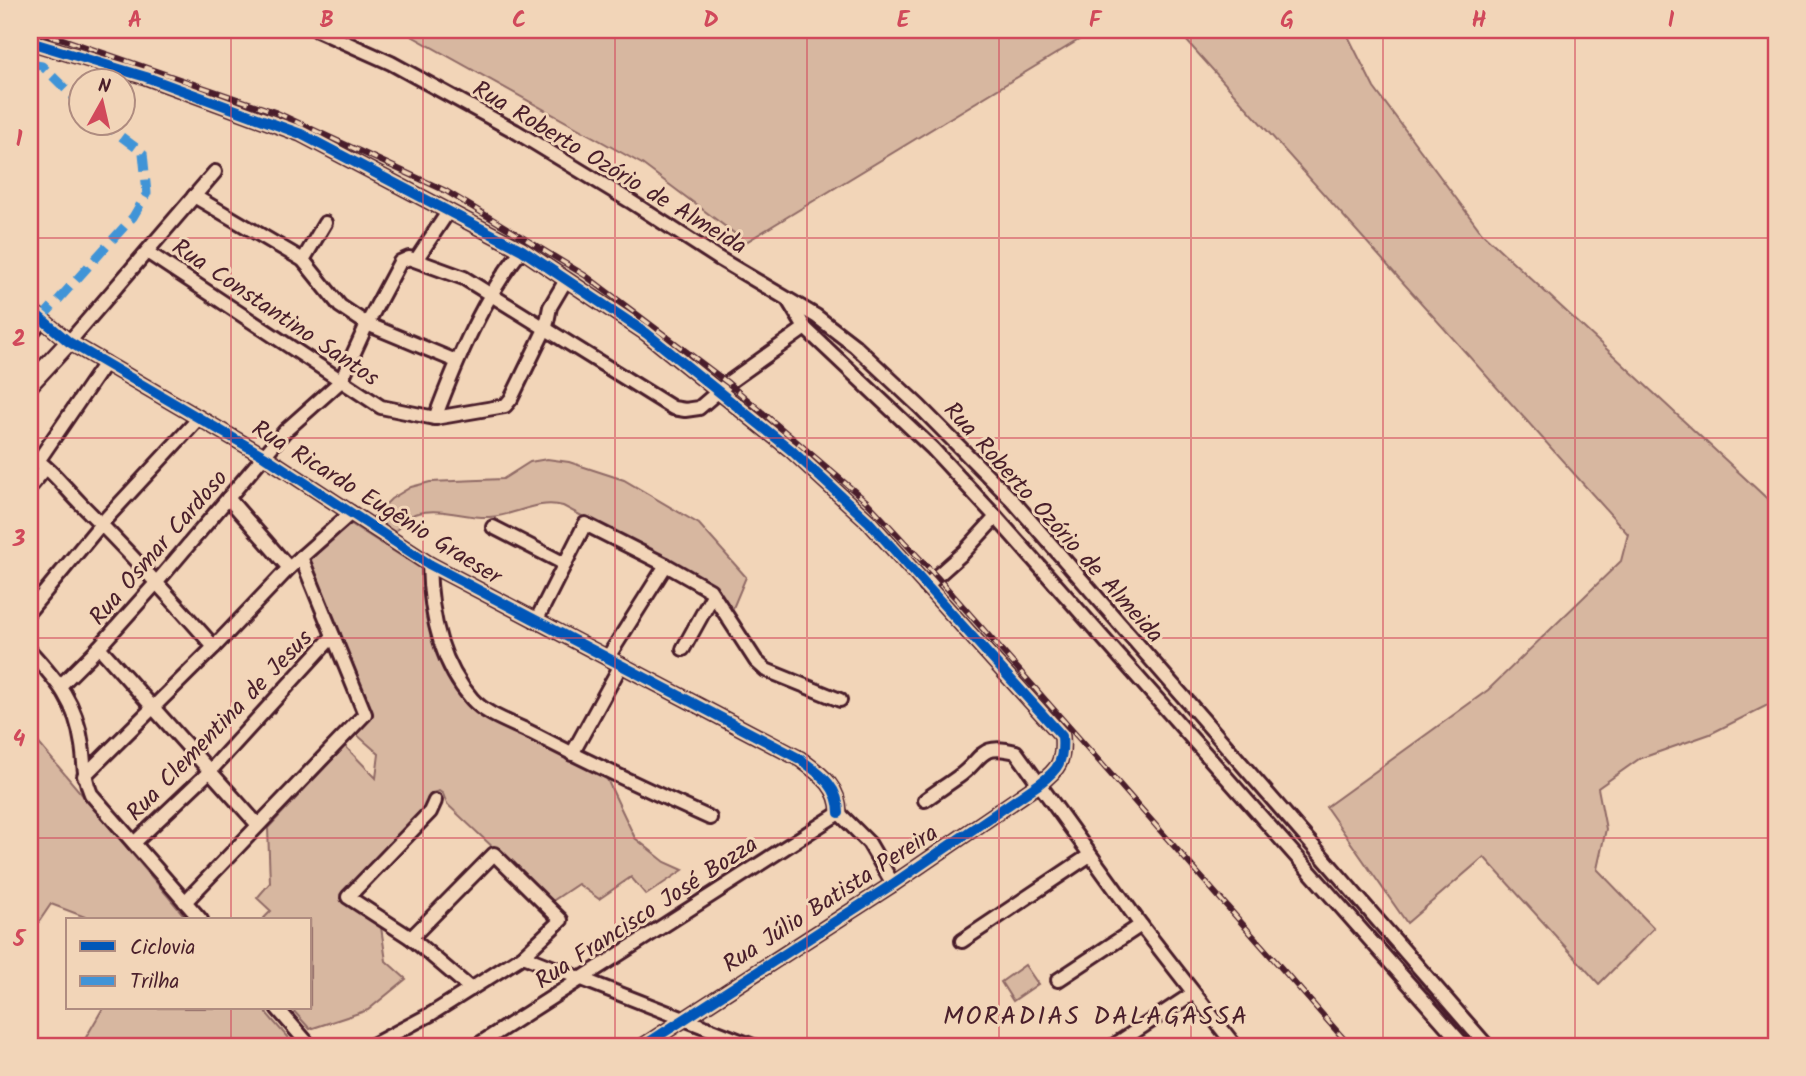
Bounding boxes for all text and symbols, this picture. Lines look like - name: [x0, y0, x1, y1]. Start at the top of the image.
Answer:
- text: A: [128, 3, 142, 39]
- text: B: [320, 3, 334, 39]
- text: C: [512, 3, 526, 39]
- text: D: [703, 3, 719, 39]
- text: E: [897, 3, 911, 39]
- text: F: [1089, 3, 1103, 39]
- text: G: [1280, 3, 1294, 39]
- text: H: [1472, 3, 1487, 39]
- text: I: [1667, 3, 1675, 39]
- north arrow: [66, 66, 136, 136]
- text: N: [96, 71, 112, 103]
- street label: Rua Roberto Ozório de Almeida: [464, 71, 754, 266]
- text: 1: [16, 122, 23, 158]
- street label: Rua Constantino Santos: [163, 229, 387, 397]
- text: 2: [12, 322, 26, 358]
- street label: Rua Roberto Ozório de Almeida: [933, 393, 1173, 653]
- street label: Rua Ricardo Eugênio Graeser: [243, 410, 511, 597]
- street label: Rua Osmar Cardoso: [80, 461, 238, 635]
- text: 3: [12, 522, 26, 558]
- street label: Rua Clementina de Jesus: [117, 621, 323, 831]
- text: 4: [13, 722, 26, 758]
- street label: Rua Júlio Batista Pereira: [715, 815, 947, 984]
- street label: Rua Francisco José Bozza: [527, 826, 766, 1000]
- legend: [66, 918, 312, 1010]
- text: 5: [12, 922, 27, 958]
- text: Ciclovia: [130, 932, 195, 965]
- text: Trilha: [130, 966, 179, 999]
- district label: MORADIAS DALAGASSA: [943, 996, 1249, 1038]

